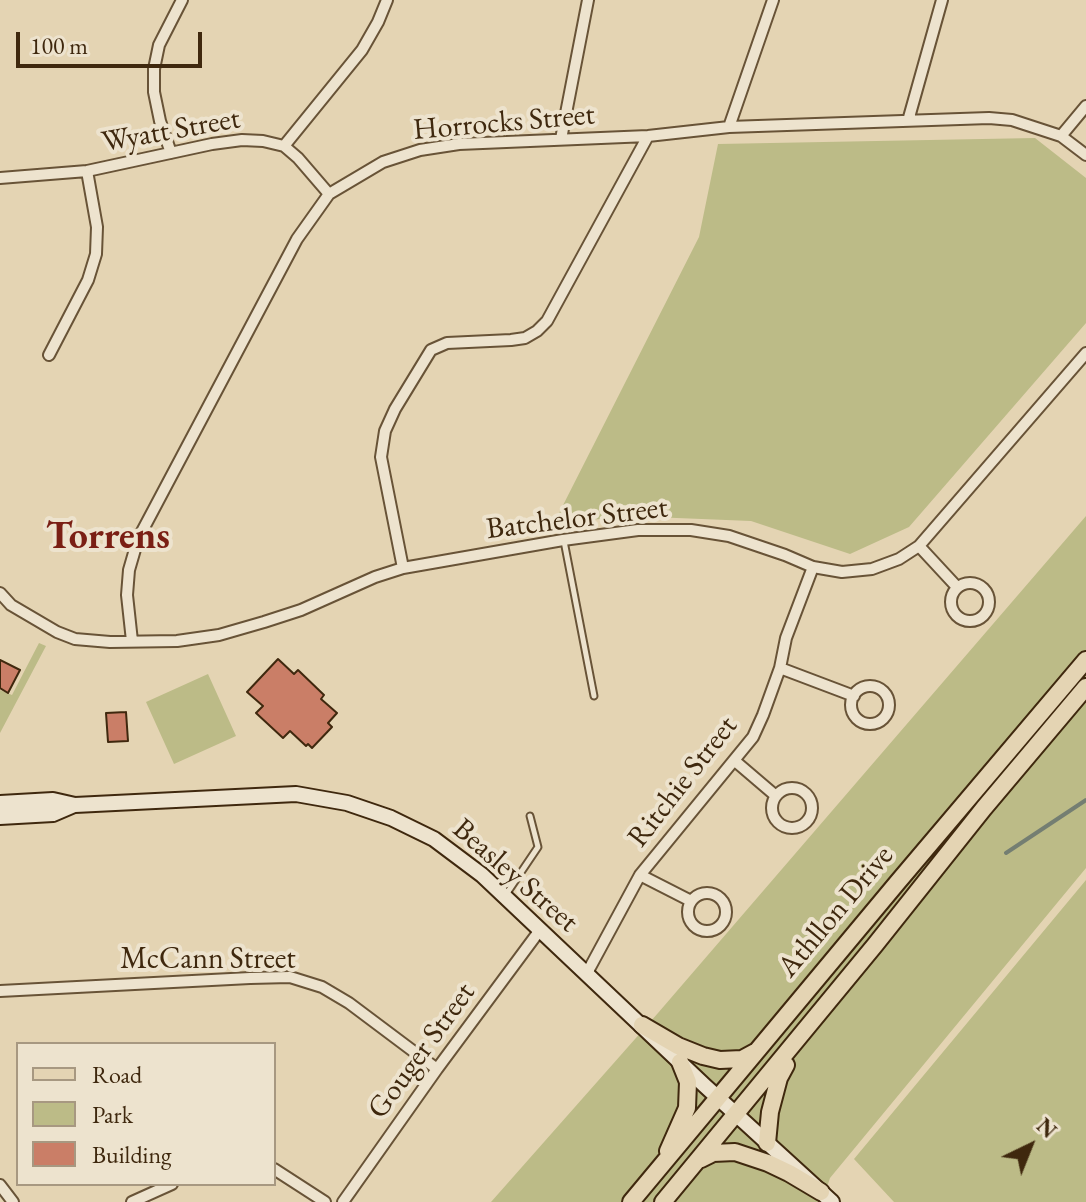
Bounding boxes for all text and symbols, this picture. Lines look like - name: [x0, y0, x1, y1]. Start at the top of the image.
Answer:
- scale bar: [20, 16, 206, 66]
- text: 100 m: [30, 30, 88, 61]
- street label: Horrocks Street: [412, 97, 596, 149]
- street label: Wyatt Street: [99, 101, 243, 161]
- street label: Batchelor Street: [484, 490, 670, 548]
- district label: Torrens: [46, 515, 170, 561]
- street label: Ritchie Street: [621, 709, 745, 855]
- street label: Beasley Street: [445, 812, 585, 940]
- street label: Athllon Drive: [771, 839, 901, 985]
- street label: McCann Street: [120, 942, 296, 978]
- street label: Gouger Street: [361, 976, 483, 1126]
- legend: [16, 1042, 276, 1186]
- text: Road: [92, 1059, 142, 1090]
- text: Park: [92, 1099, 133, 1130]
- north arrow: [990, 1106, 1070, 1186]
- text: N: [1030, 1111, 1063, 1145]
- text: Building: [92, 1139, 172, 1170]

